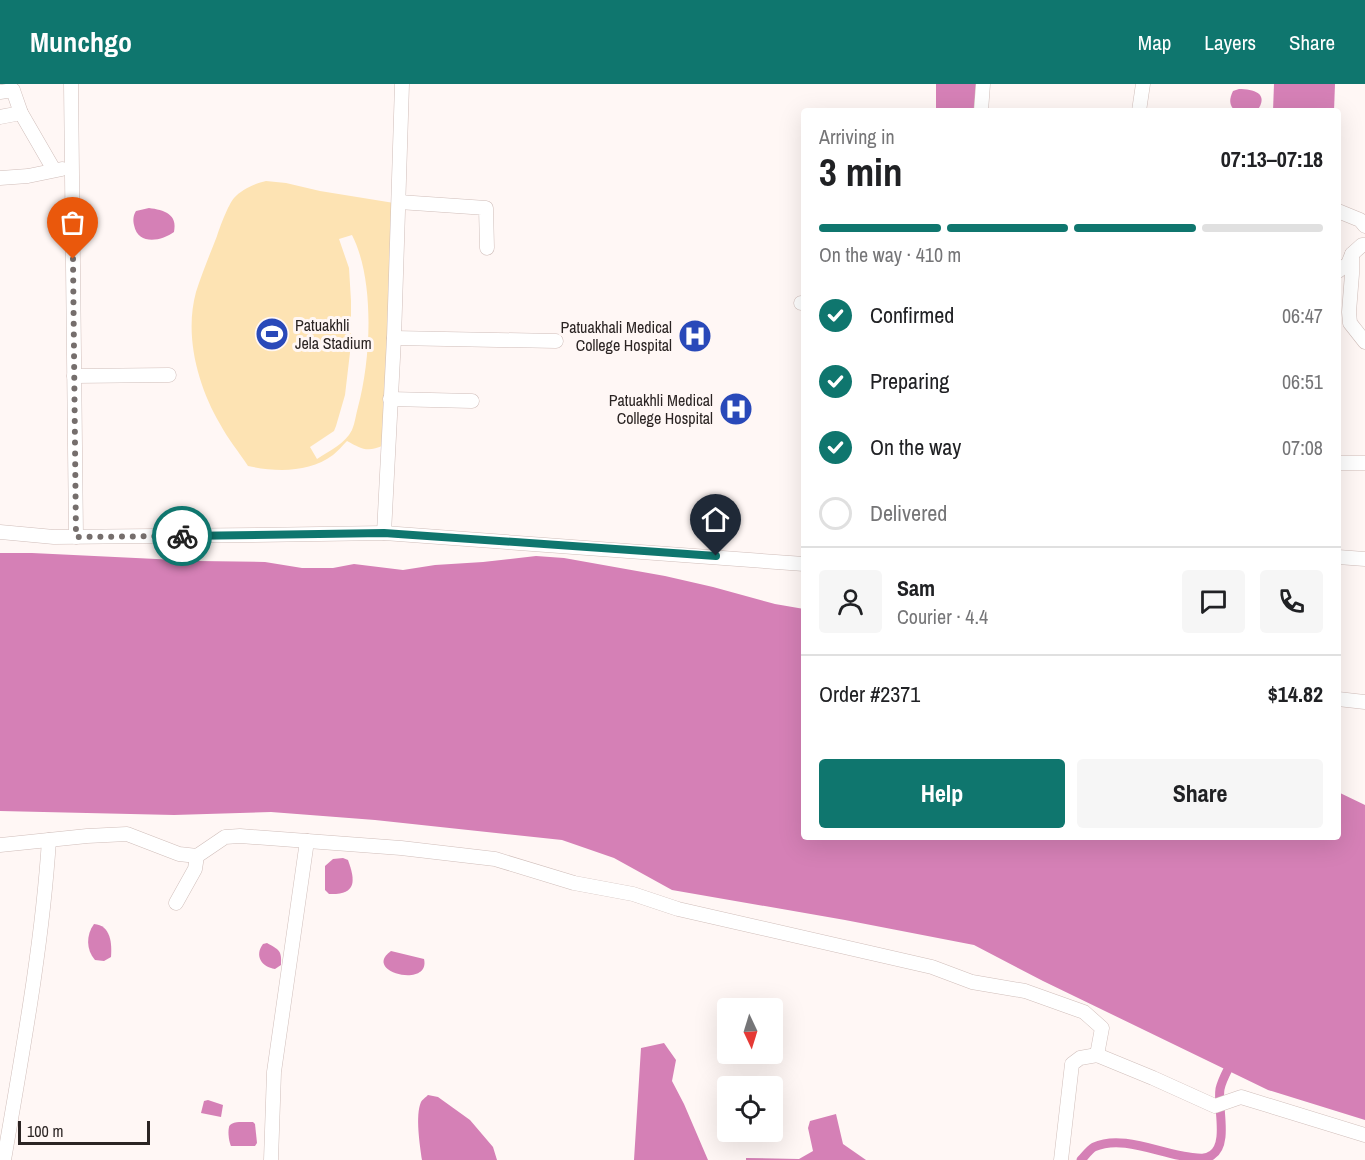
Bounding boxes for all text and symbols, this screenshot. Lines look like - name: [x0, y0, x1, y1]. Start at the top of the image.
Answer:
- text: Munchgo: [30, 23, 132, 61]
- text: Map: [1138, 28, 1171, 57]
- text: Layers: [1204, 28, 1256, 57]
- text: Share: [1289, 28, 1335, 57]
- text: Arriving in: [819, 123, 895, 150]
- text: 07:13–07:18: [1221, 144, 1323, 174]
- text: 3 min: [819, 146, 903, 198]
- pin: [47, 197, 98, 259]
- icon: bag: [56, 206, 89, 239]
- text: On the way · 410 m: [819, 241, 961, 268]
- icon: check: [819, 299, 852, 332]
- text: Confirmed: [870, 300, 954, 330]
- text: 06:47: [1282, 302, 1323, 329]
- place label: Patuakhli Jela Stadium: [295, 314, 372, 354]
- sports icon: Patuakhli Jela Stadium: [254, 316, 290, 352]
- place label: Patuakhali Medical College Hospital: [560, 316, 672, 356]
- hospital icon: Patuakhali Medical College Hospital: [677, 318, 713, 354]
- icon: check: [819, 365, 852, 398]
- text: Preparing: [870, 366, 949, 396]
- text: 06:51: [1282, 368, 1323, 395]
- place label: Patuakhli Medical College Hospital: [609, 389, 713, 429]
- hospital icon: Patuakhli Medical College Hospital: [718, 391, 754, 427]
- icon: check: [819, 431, 852, 464]
- text: On the way: [870, 432, 961, 462]
- text: 07:08: [1282, 434, 1323, 461]
- pin: [690, 494, 741, 556]
- text: Delivered: [870, 498, 947, 528]
- icon: home: [699, 503, 732, 536]
- courier: [152, 506, 212, 566]
- icon: bike: [166, 520, 199, 553]
- button: person: [819, 570, 882, 633]
- button: chat: [1182, 570, 1245, 633]
- button: phone: [1260, 570, 1323, 633]
- text: Sam: [897, 573, 935, 603]
- text: Courier · 4.4: [897, 603, 988, 630]
- text: Order #2371: [819, 679, 920, 709]
- text: $14.82: [1268, 679, 1323, 709]
- button: Help: [819, 759, 1065, 828]
- button: Share: [1077, 759, 1323, 828]
- north arrow: [717, 998, 783, 1064]
- map controls: [717, 998, 783, 1142]
- button: locate: [717, 1076, 783, 1142]
- scale bar: [18, 1118, 150, 1146]
- text: 100 m: [27, 1120, 63, 1142]

